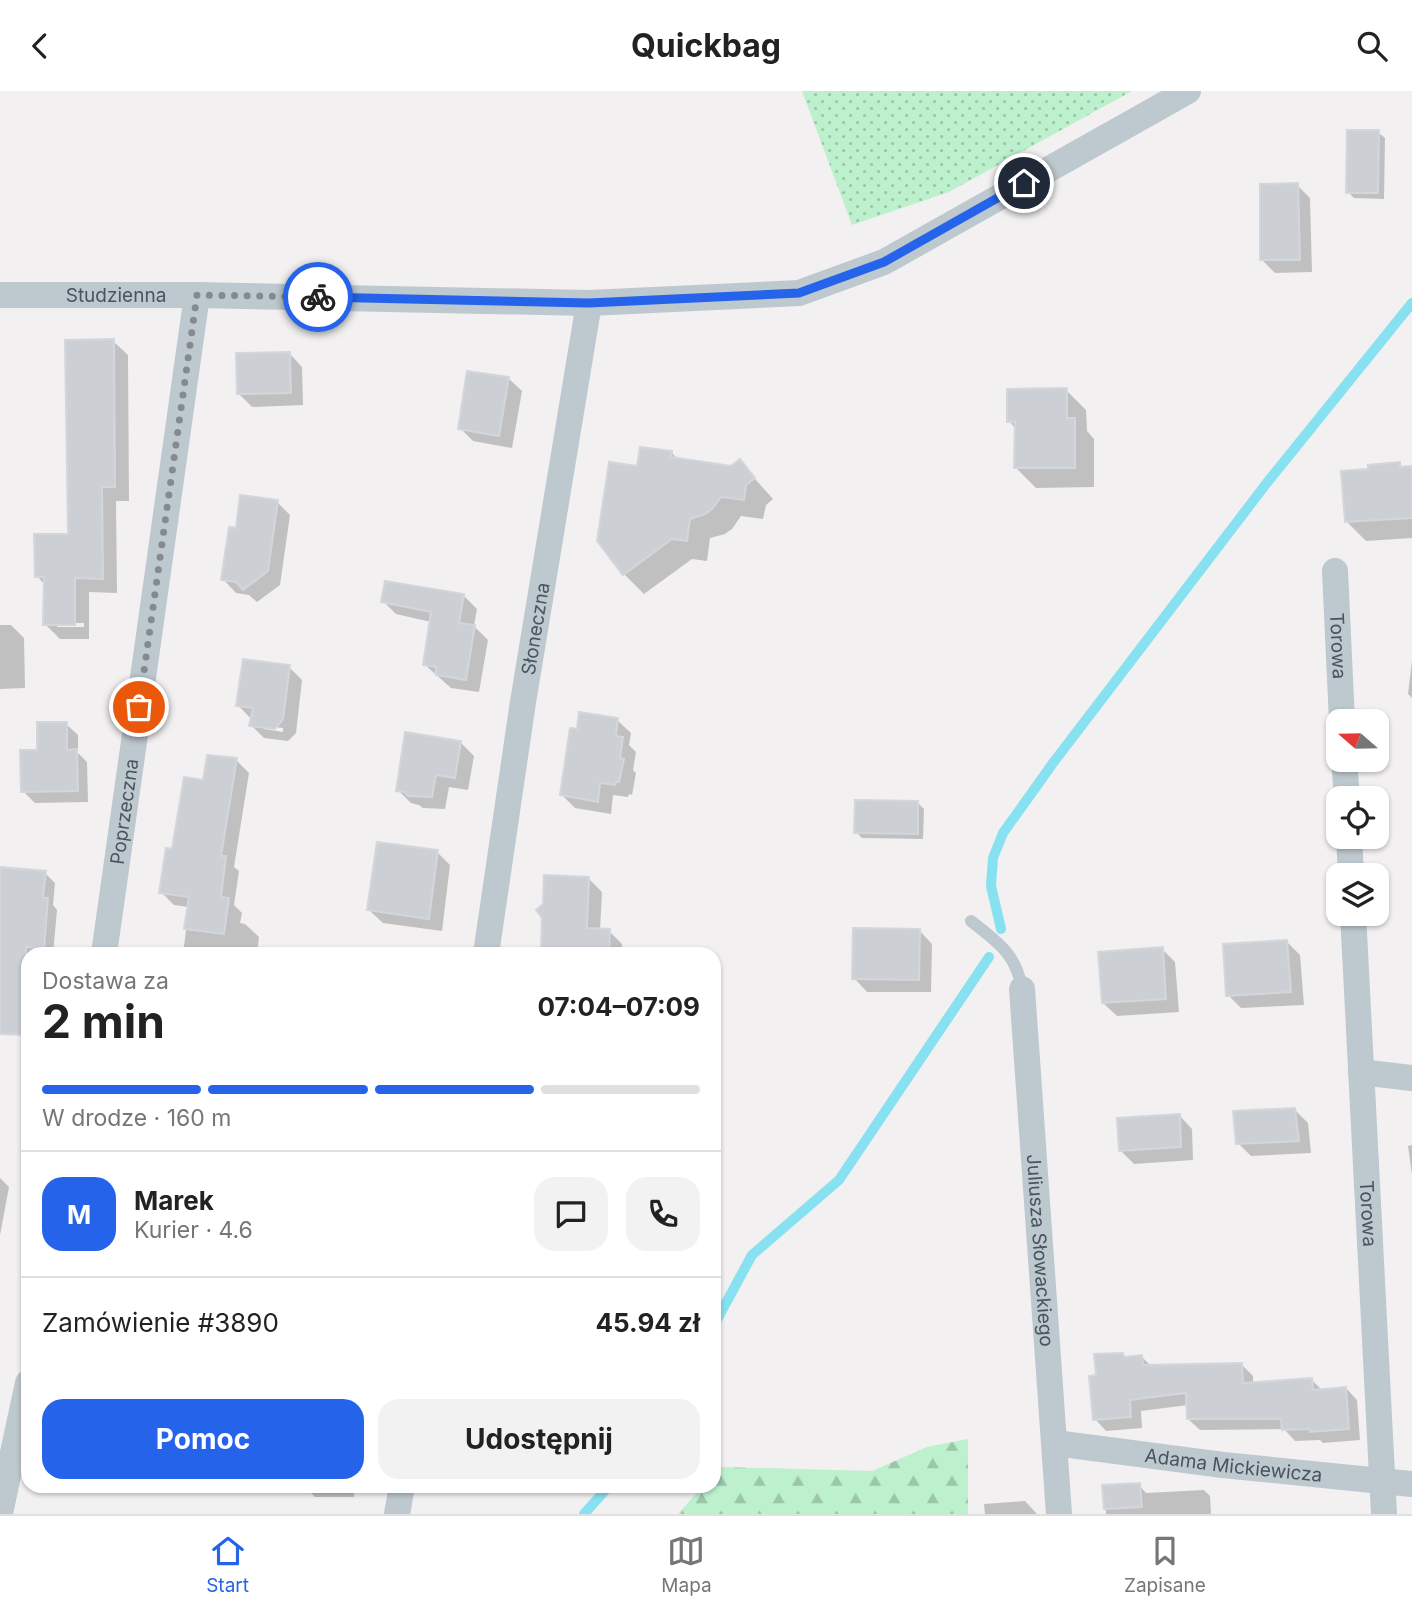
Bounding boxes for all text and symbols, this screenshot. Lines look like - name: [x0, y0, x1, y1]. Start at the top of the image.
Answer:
- text: Quickbag: [631, 26, 781, 65]
- icon: back: [21, 27, 59, 65]
- icon: search: [1353, 27, 1391, 65]
- pin: [994, 153, 1054, 213]
- icon: home: [1005, 164, 1043, 202]
- courier: [283, 262, 353, 332]
- icon: bike: [299, 278, 337, 316]
- street label: Studzienna: [66, 284, 166, 307]
- street label: Słoneczna: [516, 581, 554, 677]
- street label: Torowa: [1325, 612, 1352, 680]
- pin: [109, 677, 169, 737]
- icon: bag: [120, 688, 158, 726]
- north arrow: [1326, 709, 1390, 772]
- map controls: [1326, 709, 1389, 926]
- street label: Poprzeczna: [105, 757, 143, 866]
- button: locate: [1326, 786, 1389, 849]
- button: layers: [1326, 863, 1389, 926]
- text: Dostawa za: [42, 967, 169, 995]
- text: 07:04–07:09: [538, 991, 700, 1022]
- text: 2 min: [42, 993, 165, 1049]
- text: W drodze · 160 m: [42, 1104, 231, 1132]
- street label: Juliusza Słowackiego: [1022, 1153, 1059, 1348]
- button: chat: [534, 1177, 608, 1251]
- button: phone: [626, 1177, 700, 1251]
- street label: Torowa: [1355, 1180, 1382, 1247]
- text: Marek: [134, 1185, 214, 1216]
- text: M: [67, 1199, 91, 1230]
- text: Kurier · 4.6: [134, 1216, 253, 1244]
- text: Zamówienie #3890: [42, 1307, 279, 1338]
- text: 45.94 zł: [595, 1307, 700, 1338]
- button: Pomoc: [42, 1399, 364, 1479]
- button: Udostępnij: [378, 1399, 700, 1479]
- street label: Adama Mickiewicza: [1144, 1443, 1323, 1486]
- tab: Start: [206, 1532, 249, 1597]
- tab: Mapa: [661, 1532, 712, 1597]
- tab: Zapisane: [1124, 1532, 1206, 1597]

